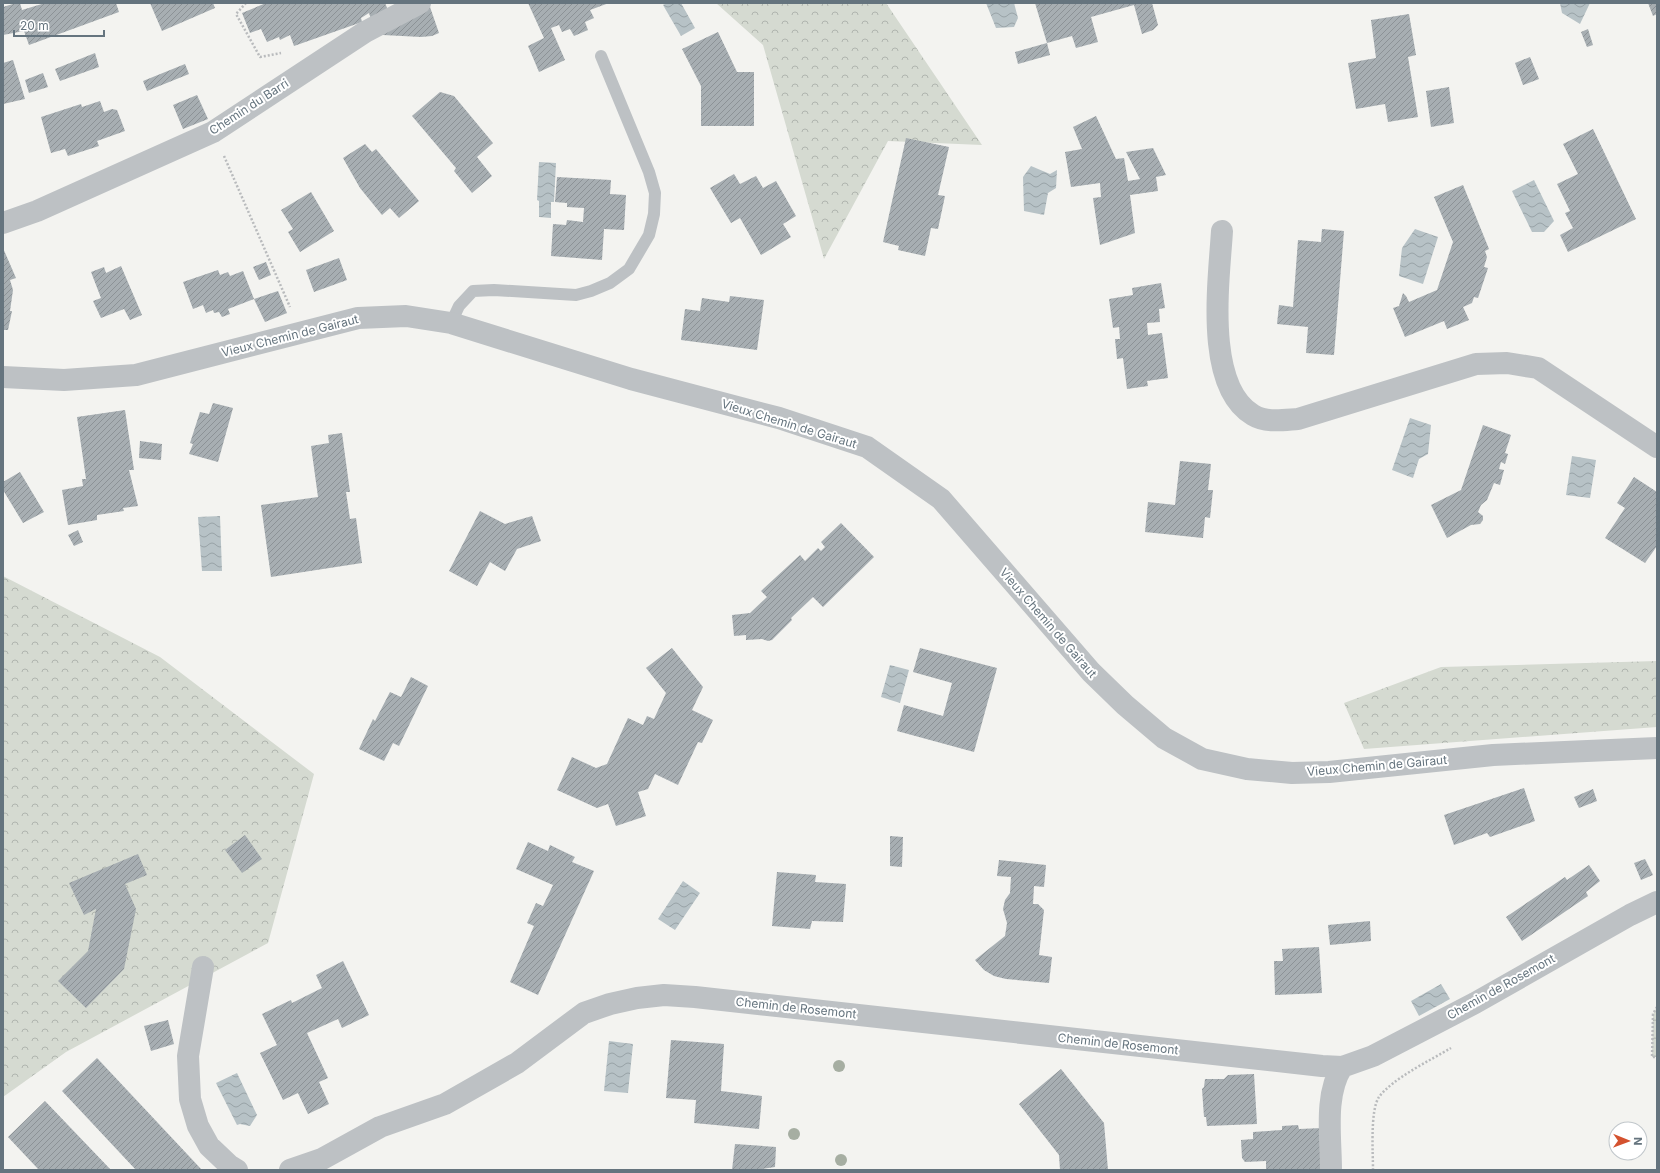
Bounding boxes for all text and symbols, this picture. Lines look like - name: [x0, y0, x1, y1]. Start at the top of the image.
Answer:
- scale bar: [14, 12, 104, 38]
- text: 20 m: [20, 18, 49, 33]
- street label: Chemin du Barri: [206, 75, 291, 138]
- street label: Vieux Chemin de Gairaut: [220, 311, 360, 360]
- street label: Vieux Chemin de Gairaut: [720, 396, 859, 451]
- street label: Vieux Chemin de Gairaut: [997, 565, 1100, 681]
- street label: Vieux Chemin de Gairaut: [1306, 752, 1448, 779]
- street label: Chemin de Rosemont: [1444, 951, 1557, 1023]
- street label: Chemin de Rosemont: [735, 994, 857, 1021]
- street label: Chemin de Rosemont: [1057, 1030, 1179, 1057]
- north arrow: [1608, 1121, 1648, 1161]
- text: N: [1631, 1137, 1645, 1145]

